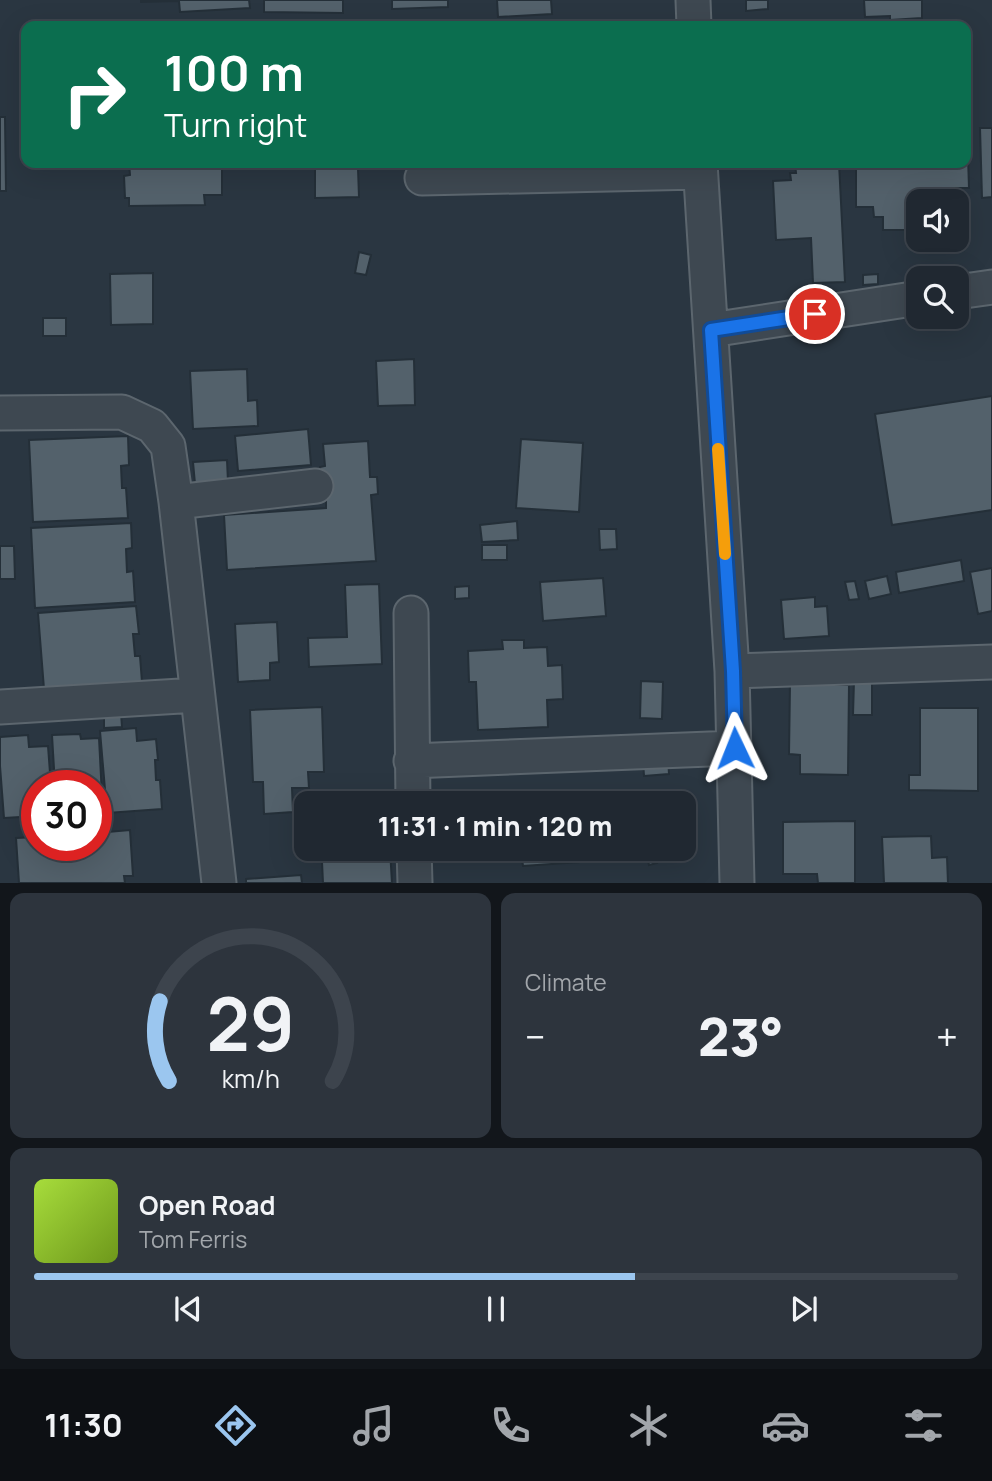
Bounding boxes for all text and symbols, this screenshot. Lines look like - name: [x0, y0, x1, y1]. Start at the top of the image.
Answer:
- text: 100 m: [164, 39, 304, 106]
- icon: right: [49, 49, 140, 140]
- text: Turn right: [164, 103, 307, 147]
- map controls: [906, 189, 969, 329]
- button: sound: [906, 189, 969, 252]
- button: search: [906, 266, 969, 329]
- pin: [785, 284, 845, 344]
- icon: arrive: [796, 295, 834, 333]
- position arrow: [698, 711, 772, 785]
- speed limit sign: 30: [21, 770, 112, 861]
- text: 11:31 · 1 min · 120 m: [378, 808, 612, 844]
- text: Climate: [525, 966, 607, 998]
- text: 29: [206, 974, 295, 1074]
- text: 23°: [698, 1001, 784, 1072]
- text: −: [525, 1010, 546, 1062]
- text: +: [936, 1010, 958, 1062]
- text: km/h: [221, 1061, 280, 1096]
- text: Open Road: [139, 1187, 275, 1223]
- text: Tom Ferris: [139, 1223, 247, 1255]
- icon: previous: [169, 1290, 207, 1328]
- icon: pause: [477, 1290, 515, 1328]
- icon: next: [785, 1290, 823, 1328]
- icon: directions: [211, 1401, 260, 1450]
- icon: music: [349, 1401, 398, 1450]
- icon: phone: [486, 1401, 535, 1450]
- icon: climate: [624, 1401, 673, 1450]
- icon: car: [761, 1401, 810, 1450]
- icon: filters: [899, 1401, 948, 1450]
- text: 11:30: [44, 1403, 123, 1447]

